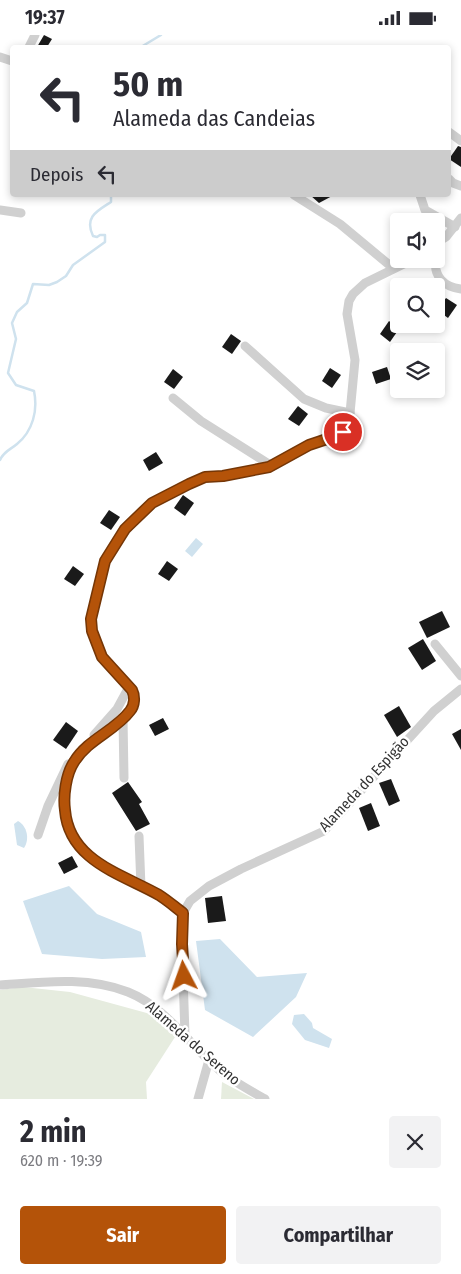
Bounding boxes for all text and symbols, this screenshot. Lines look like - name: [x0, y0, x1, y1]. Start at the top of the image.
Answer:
- text: 19:37: [25, 6, 65, 29]
- text: 50 m: [113, 63, 183, 105]
- icon: left: [30, 65, 95, 130]
- text: Alameda das Candeias: [113, 105, 315, 132]
- icon: left: [93, 160, 121, 188]
- text: Depois: [30, 163, 83, 186]
- map controls: [390, 213, 445, 398]
- button: sound: [390, 213, 445, 268]
- button: search: [390, 278, 445, 333]
- button: layers: [390, 343, 445, 398]
- pin: [322, 411, 364, 453]
- icon: arrive: [329, 418, 357, 446]
- street label: Alameda do Espigão: [315, 733, 413, 835]
- position arrow: [157, 949, 209, 1001]
- street label: Alameda do Sereno: [142, 997, 244, 1089]
- text: 2 min: [20, 1114, 87, 1150]
- button: close: [389, 1116, 441, 1168]
- text: 620 m · 19:39: [20, 1151, 103, 1170]
- button: Sair: [20, 1206, 226, 1264]
- button: Compartilhar: [236, 1206, 441, 1264]

